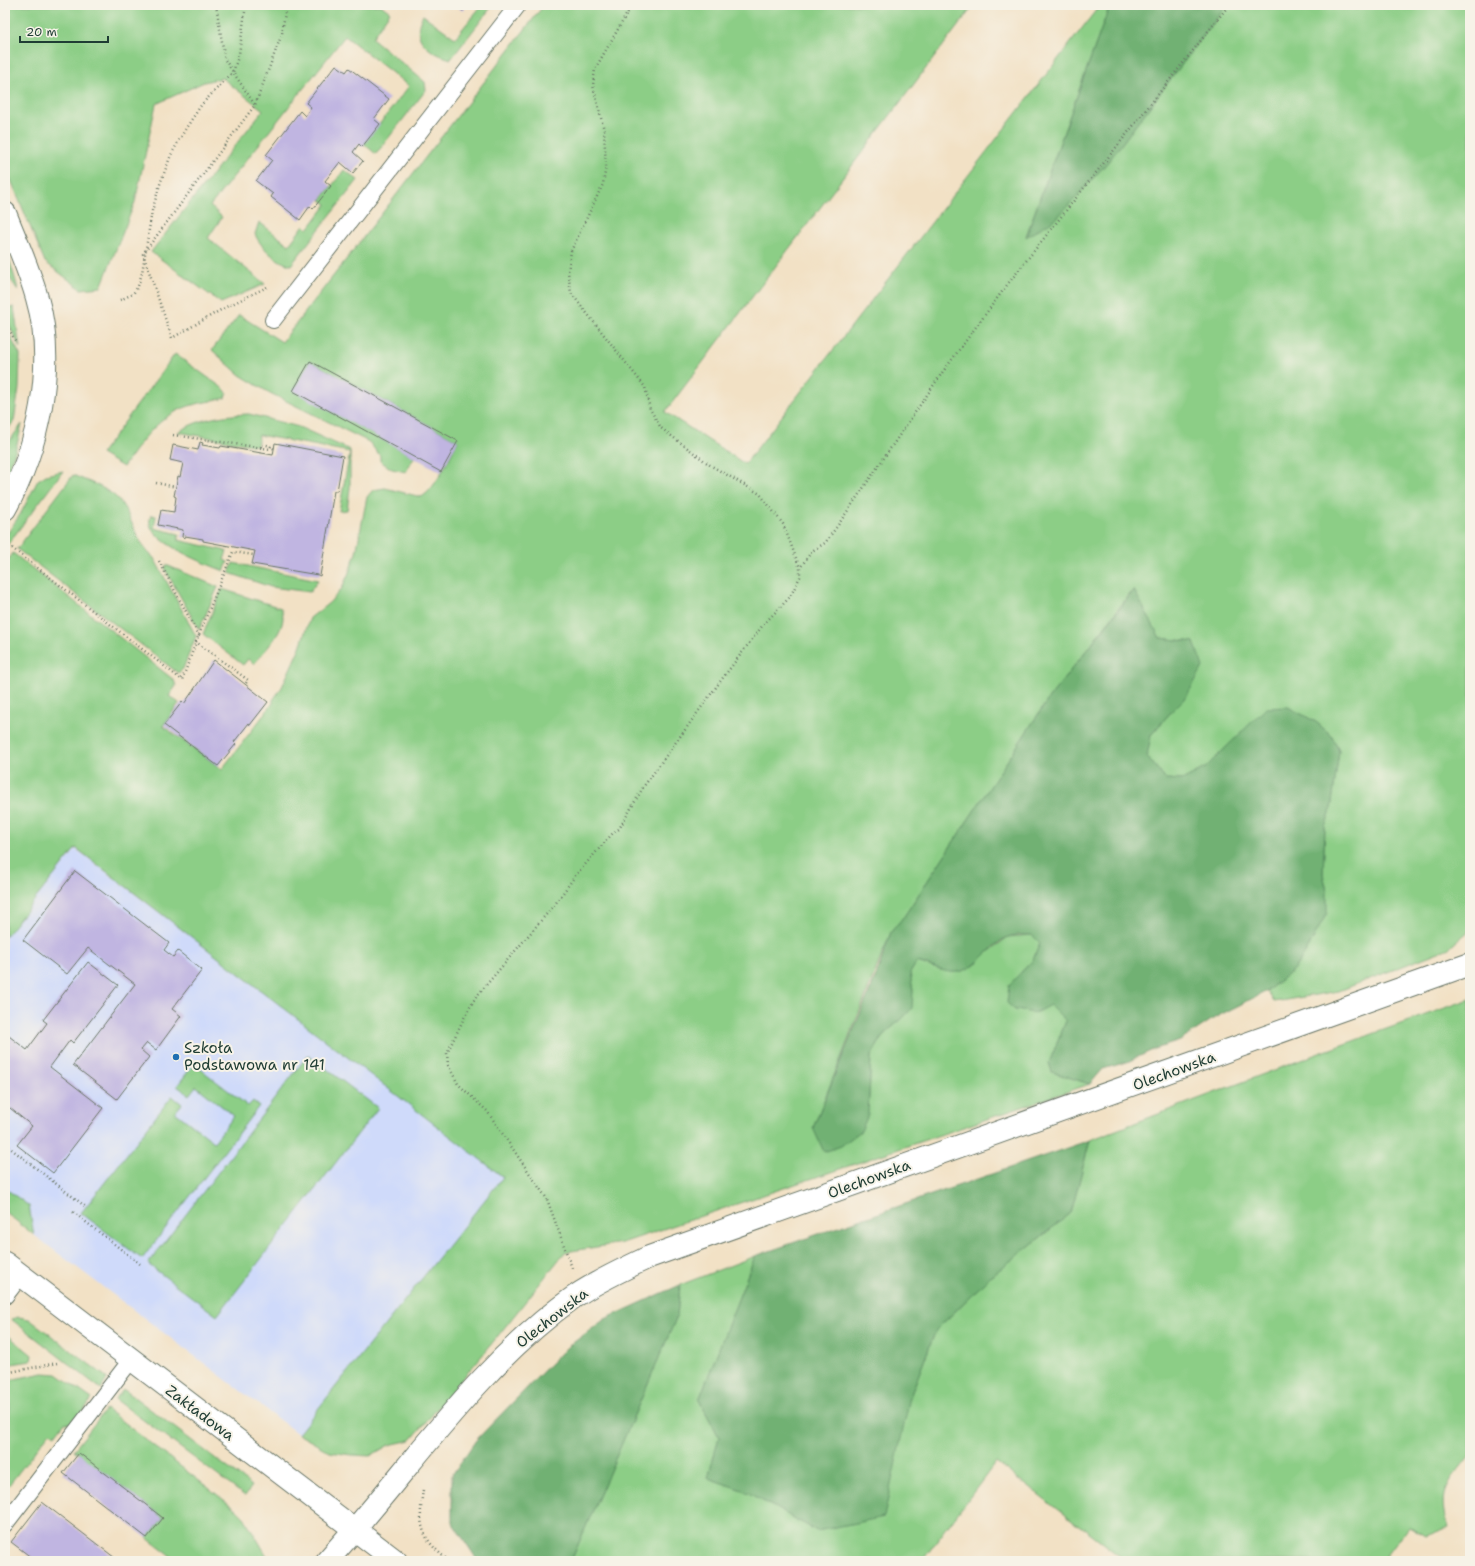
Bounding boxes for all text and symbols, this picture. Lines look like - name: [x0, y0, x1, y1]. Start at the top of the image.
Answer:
- scale bar: [20, 18, 108, 44]
- text: 20 m: [26, 24, 57, 40]
- place label: Szkoła Podstawowa nr 141: [184, 1038, 325, 1075]
- street label: Olechowska: [1130, 1047, 1219, 1095]
- marker: Szkoła Podstawowa nr 141: [171, 1052, 181, 1062]
- street label: Olechowska: [825, 1155, 914, 1203]
- street label: Olechowska: [512, 1283, 593, 1353]
- street label: Zakładowa: [162, 1381, 239, 1446]

